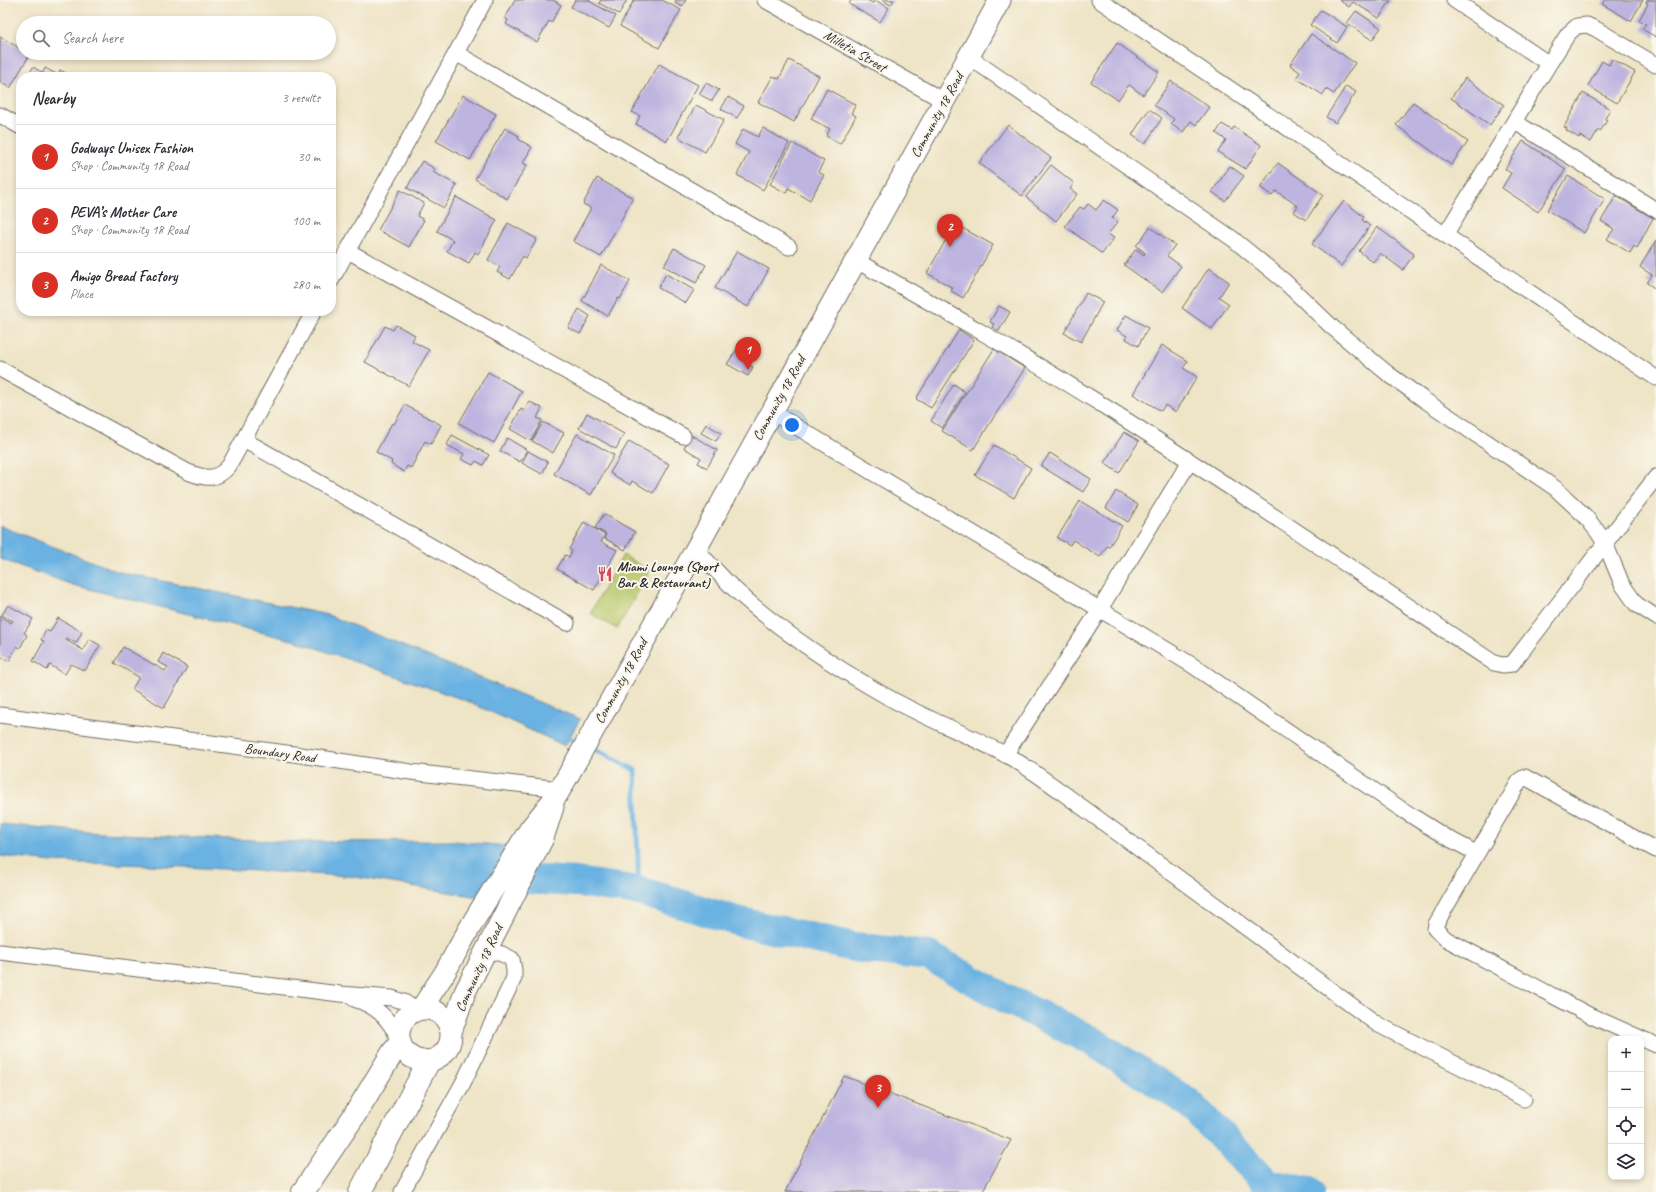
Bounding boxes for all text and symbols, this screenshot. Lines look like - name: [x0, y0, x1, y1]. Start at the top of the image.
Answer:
- search box: [16, 16, 336, 60]
- street label: Milletia Street: [821, 26, 891, 77]
- icon: search: [30, 27, 52, 49]
- text: Search here: [62, 29, 123, 48]
- street label: Community 18 Road: [907, 67, 968, 160]
- text: Nearby: [32, 88, 75, 109]
- text: 3 results: [282, 90, 320, 106]
- text: Godways Unisex Fashion: [70, 139, 193, 158]
- text: 1: [42, 149, 48, 165]
- text: 30 m: [298, 149, 320, 165]
- text: Shop · Community 18 Road: [70, 158, 188, 174]
- text: PEVA’s Mother Care: [70, 203, 176, 222]
- text: 2: [42, 213, 48, 229]
- text: 100 m: [292, 213, 320, 229]
- pin: 2: [937, 214, 963, 247]
- text: Shop · Community 18 Road: [70, 222, 188, 238]
- text: Amigo Bread Factory: [70, 267, 177, 286]
- text: 3: [42, 277, 48, 293]
- text: 280 m: [292, 277, 320, 293]
- text: Place: [70, 286, 93, 302]
- pin: 1: [735, 337, 761, 370]
- street label: Community 18 Road: [749, 350, 810, 443]
- your location: [782, 415, 802, 435]
- place label: Miami Lounge (Sport Bar & Restaurant): [617, 558, 720, 591]
- restaurant icon: Miami Lounge (Sport Bar & Restaurant): [596, 565, 614, 583]
- street label: Community 18 Road: [591, 633, 652, 726]
- street label: Boundary Road: [243, 740, 319, 767]
- street label: Community 18 Road: [451, 919, 508, 1014]
- map controls: [1608, 1036, 1644, 1180]
- button: +: [1608, 1036, 1644, 1072]
- button: −: [1608, 1072, 1644, 1108]
- pin: 3: [865, 1075, 891, 1108]
- button: locate: [1608, 1108, 1644, 1144]
- button: layers: [1608, 1144, 1644, 1180]

